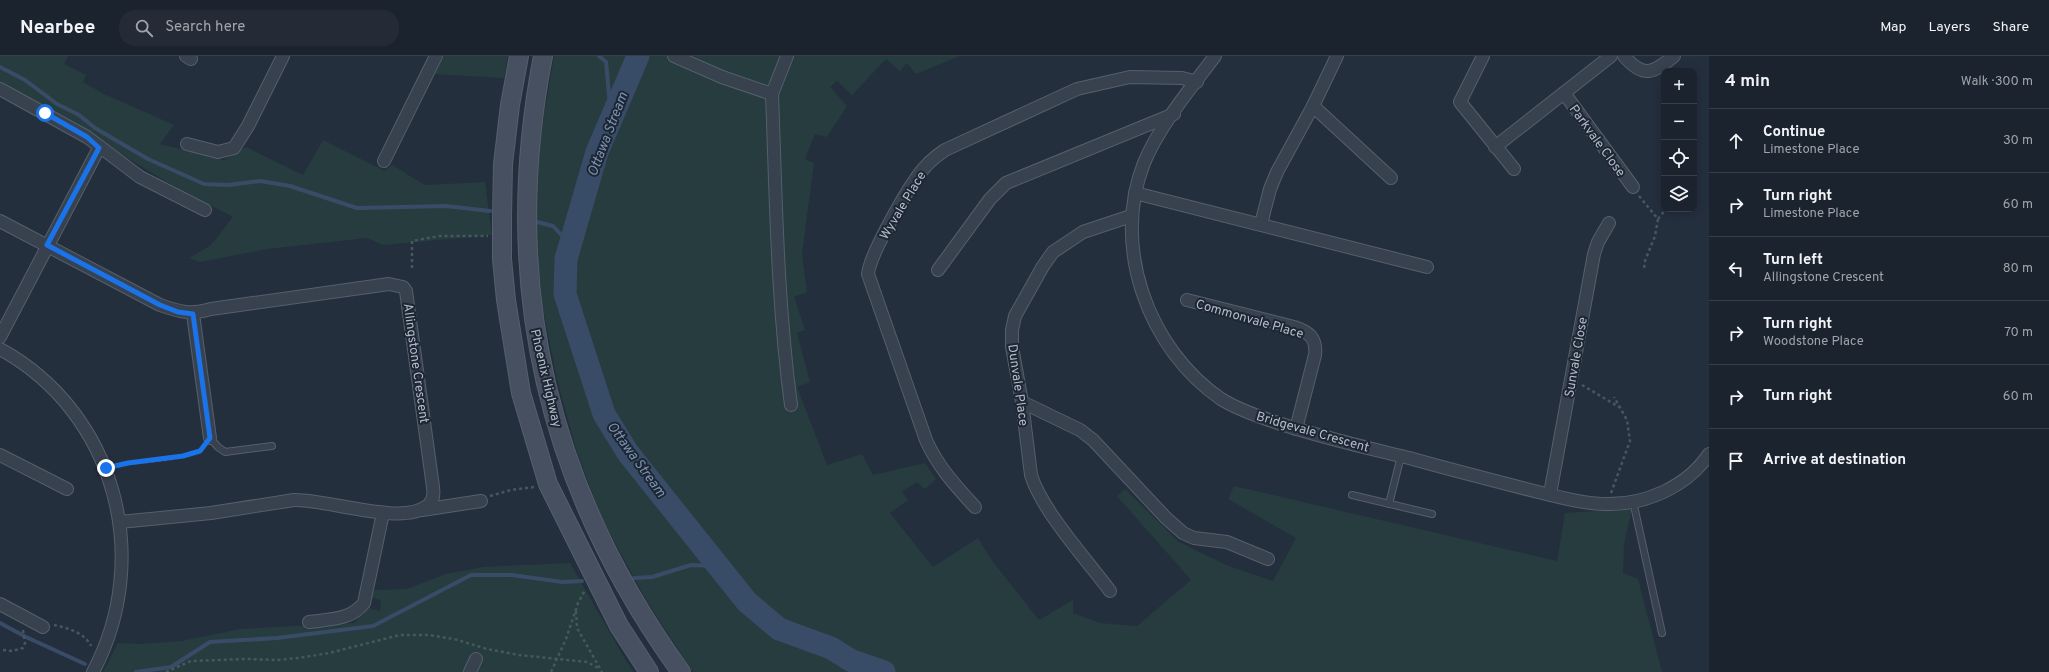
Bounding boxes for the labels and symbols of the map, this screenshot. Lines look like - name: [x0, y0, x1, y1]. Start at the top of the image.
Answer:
- water label: Ottawa Stream: [585, 89, 632, 179]
- street label: Parkvale Close: [1565, 102, 1628, 180]
- route start: [36, 104, 54, 122]
- street label: Wyvale Place: [877, 169, 930, 243]
- street label: Commonvale Place: [1194, 297, 1305, 343]
- street label: Allingstone Crescent: [399, 302, 431, 424]
- street label: Sunvale Close: [1562, 316, 1592, 399]
- street label: Phoenix Highway: [526, 328, 564, 429]
- street label: Dunvale Place: [1003, 343, 1031, 427]
- street label: Bridgevale Crescent: [1254, 409, 1371, 457]
- water label: Ottawa Stream: [603, 419, 669, 501]
- route end: [97, 459, 115, 477]

